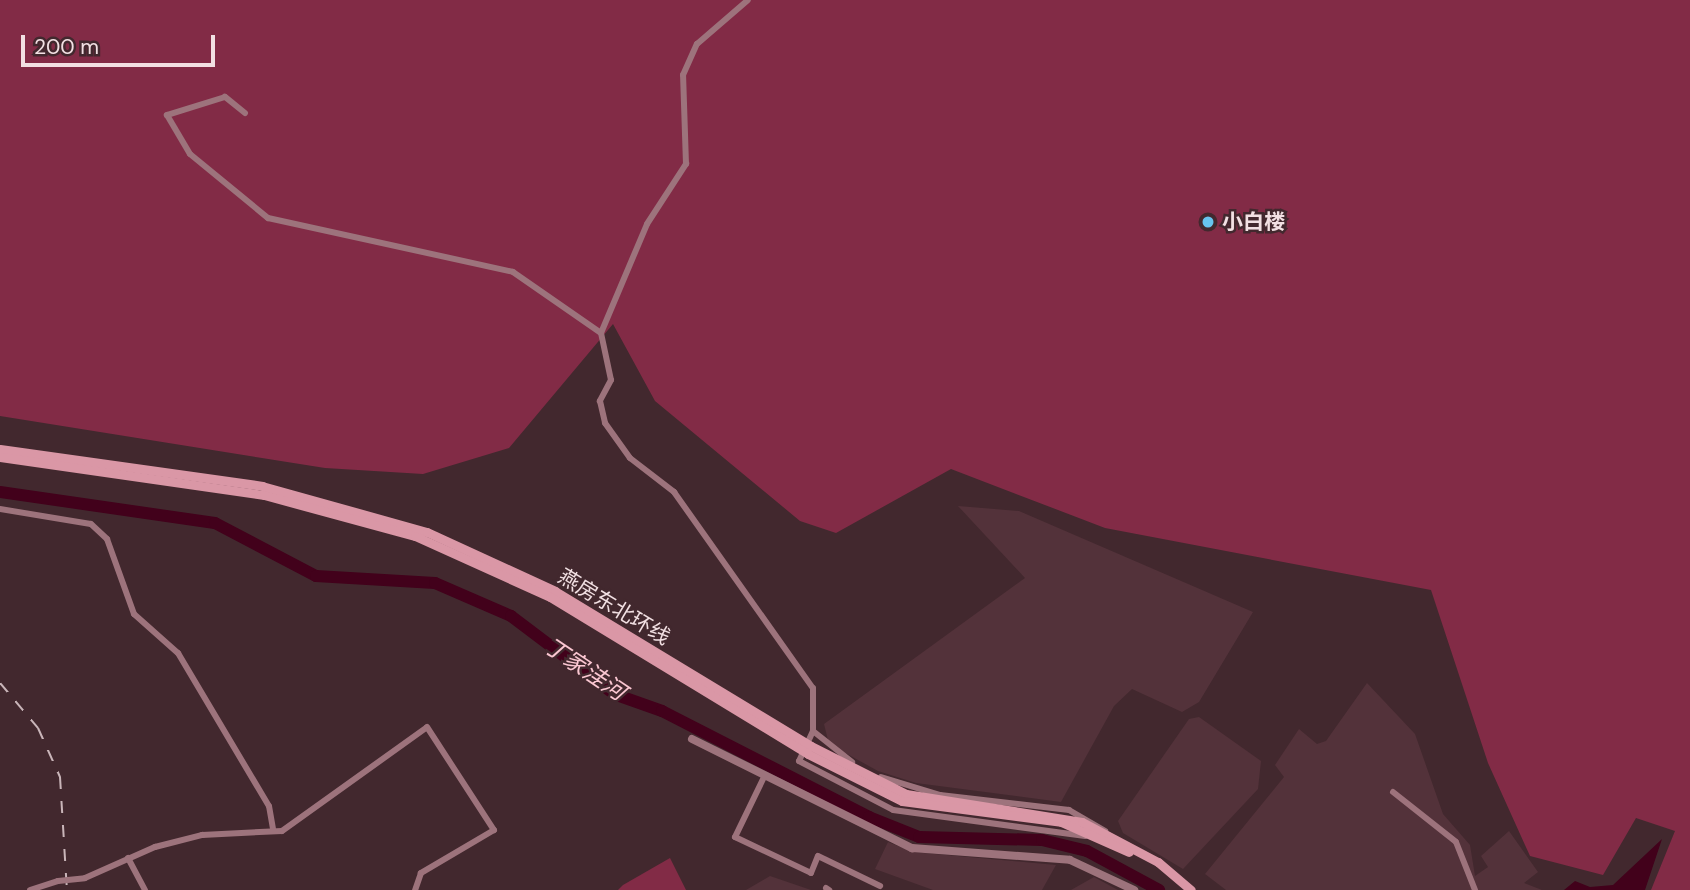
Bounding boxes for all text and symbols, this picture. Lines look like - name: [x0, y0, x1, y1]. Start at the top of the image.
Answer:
- scale bar: [24, 21, 219, 65]
- text: 200 m: [34, 33, 99, 61]
- place label: 小白楼: [1222, 209, 1285, 235]
- marker: 小白楼: [1200, 214, 1216, 230]
- street label: 燕房东北环线: [554, 564, 674, 650]
- water label: 丁家洼河: [539, 632, 631, 706]

